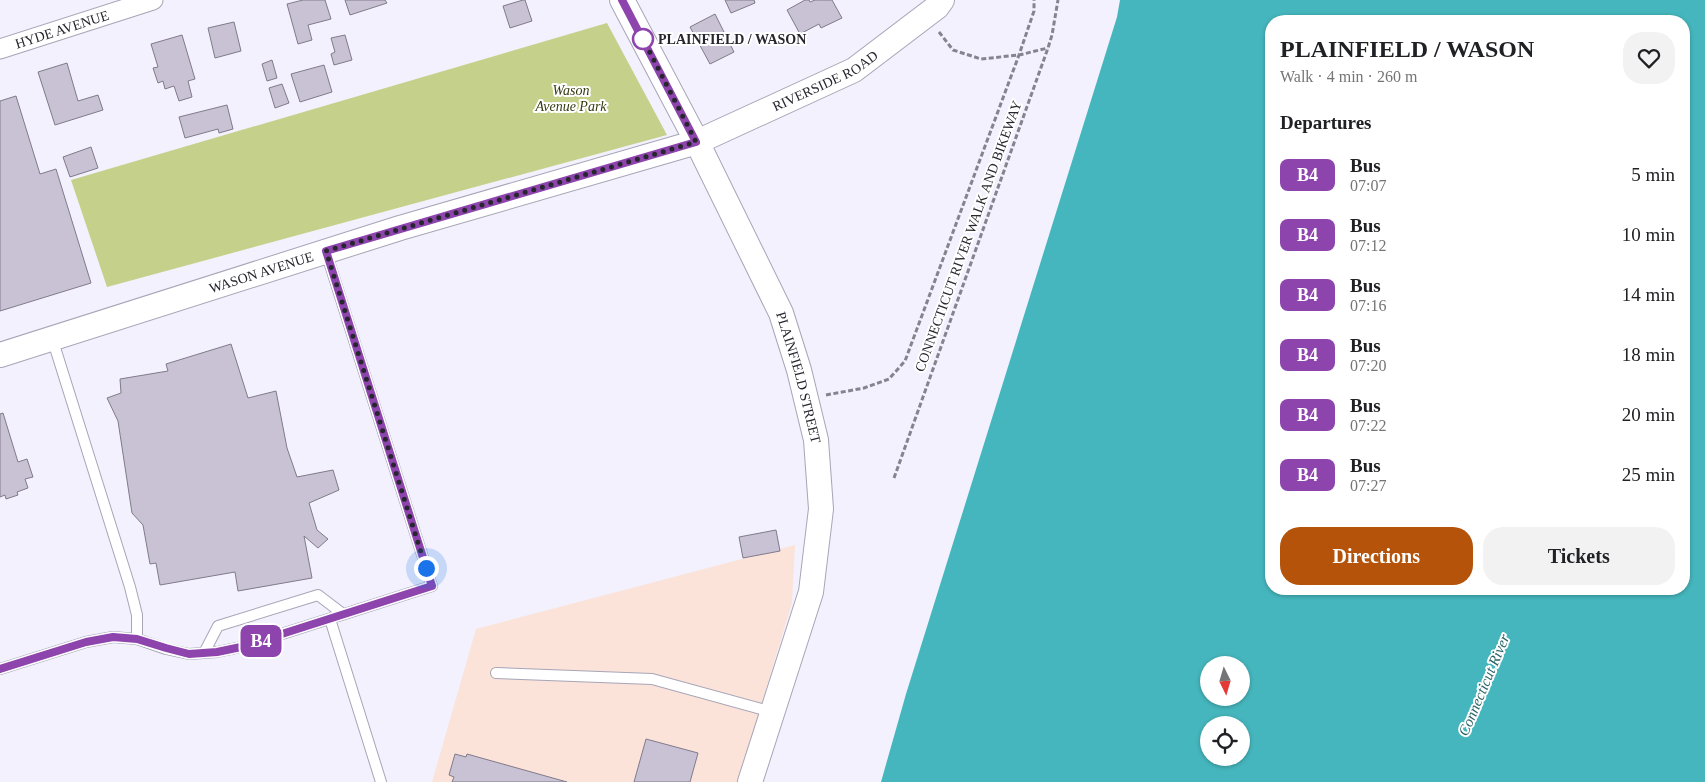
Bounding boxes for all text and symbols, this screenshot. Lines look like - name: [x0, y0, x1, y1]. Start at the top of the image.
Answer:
- street label: HYDE AVENUE: [13, 8, 111, 52]
- marker: PLAINFIELD / WASON: [632, 28, 654, 50]
- place label: PLAINFIELD / WASON: [658, 32, 806, 47]
- button: heart: [1623, 32, 1675, 84]
- text: PLAINFIELD / WASON: [1280, 36, 1534, 62]
- street label: RIVERSIDE ROAD: [770, 48, 881, 114]
- text: Walk · 4 min · 260 m: [1280, 68, 1417, 85]
- park label: Wason Avenue Park: [534, 83, 607, 114]
- street label: CONNECTICUT RIVER WALK AND BIKEWAY: [912, 99, 1025, 374]
- text: Departures: [1280, 112, 1371, 133]
- text: Bus: [1350, 155, 1381, 176]
- text: 5 min: [1631, 164, 1675, 185]
- text: B4: [1297, 165, 1318, 185]
- text: 07:07: [1350, 177, 1386, 194]
- text: Bus: [1350, 215, 1381, 236]
- text: 10 min: [1622, 224, 1675, 245]
- text: B4: [1297, 225, 1318, 245]
- text: 07:12: [1350, 237, 1386, 254]
- street label: WASON AVENUE: [207, 249, 315, 296]
- text: Bus: [1350, 275, 1381, 296]
- text: 14 min: [1622, 284, 1675, 305]
- text: B4: [1297, 285, 1318, 305]
- text: 07:16: [1350, 297, 1386, 314]
- street label: PLAINFIELD STREET: [773, 310, 824, 445]
- text: Bus: [1350, 335, 1381, 356]
- text: 18 min: [1622, 344, 1675, 365]
- text: B4: [1297, 345, 1318, 365]
- text: 07:20: [1350, 357, 1386, 374]
- text: Bus: [1350, 395, 1381, 416]
- text: 20 min: [1622, 404, 1675, 425]
- text: B4: [1297, 405, 1318, 425]
- text: 07:22: [1350, 417, 1386, 434]
- text: Bus: [1350, 455, 1381, 476]
- text: 25 min: [1622, 464, 1675, 485]
- text: B4: [1297, 465, 1318, 485]
- text: 07:27: [1350, 477, 1386, 494]
- button: Directions: [1280, 527, 1473, 585]
- button: Tickets: [1483, 527, 1675, 585]
- your location: [414, 556, 439, 581]
- line badge: B4: [238, 625, 284, 657]
- text: B4: [250, 631, 272, 651]
- water label: Connecticut River: [1455, 632, 1513, 738]
- north arrow: [1200, 656, 1250, 706]
- map controls: [1200, 656, 1250, 766]
- button: locate: [1200, 716, 1250, 766]

